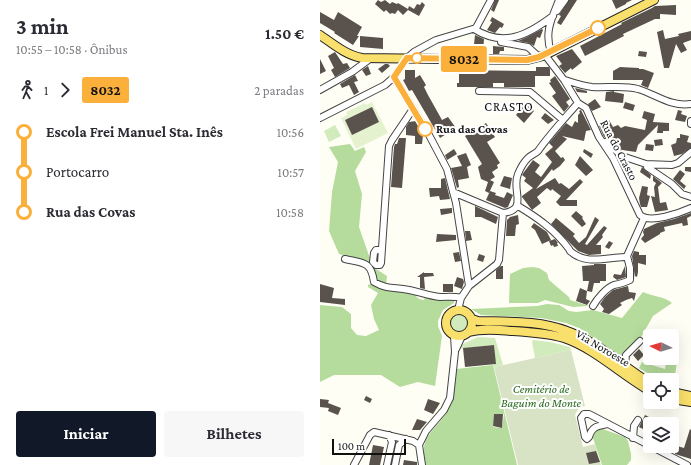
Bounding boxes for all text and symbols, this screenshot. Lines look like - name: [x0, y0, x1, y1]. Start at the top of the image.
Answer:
- text: 3 min: [16, 14, 69, 39]
- unlabelled marker: [590, 20, 606, 36]
- text: 1.50 €: [265, 26, 304, 42]
- text: 10:55 – 10:58 · Ônibus: [16, 42, 128, 57]
- line badge: 8032: [436, 46, 492, 72]
- text: 8032: [449, 51, 479, 67]
- unlabelled marker: [411, 52, 423, 64]
- icon: walk: [16, 79, 38, 101]
- icon: forward: [54, 79, 76, 101]
- text: 8032: [90, 82, 121, 98]
- text: 1: [44, 83, 48, 98]
- text: 2 paradas: [254, 83, 304, 98]
- district label: CRASTO: [484, 99, 534, 114]
- street label: Rua do Crasto: [597, 117, 641, 183]
- marker: Rua das Covas: [417, 121, 433, 137]
- place label: Rua das Covas: [436, 122, 508, 136]
- text: Escola Frei Manuel Sta. Inês: [46, 124, 223, 140]
- text: 10:56: [277, 125, 304, 140]
- text: Portocarro: [46, 164, 109, 180]
- text: 10:57: [278, 165, 304, 180]
- text: Rua das Covas: [46, 204, 135, 220]
- text: 10:58: [276, 205, 304, 220]
- street label: Via Noroeste: [573, 326, 633, 370]
- north arrow: [643, 329, 679, 365]
- map controls: [643, 329, 679, 453]
- button: locate: [643, 373, 679, 409]
- park label: Cemitério de Baguim do Monte: [501, 382, 581, 410]
- button: Iniciar: [16, 411, 156, 457]
- button: Bilhetes: [164, 411, 304, 457]
- button: layers: [643, 417, 679, 453]
- scale bar: [332, 437, 406, 456]
- text: 100 m: [338, 440, 365, 452]

